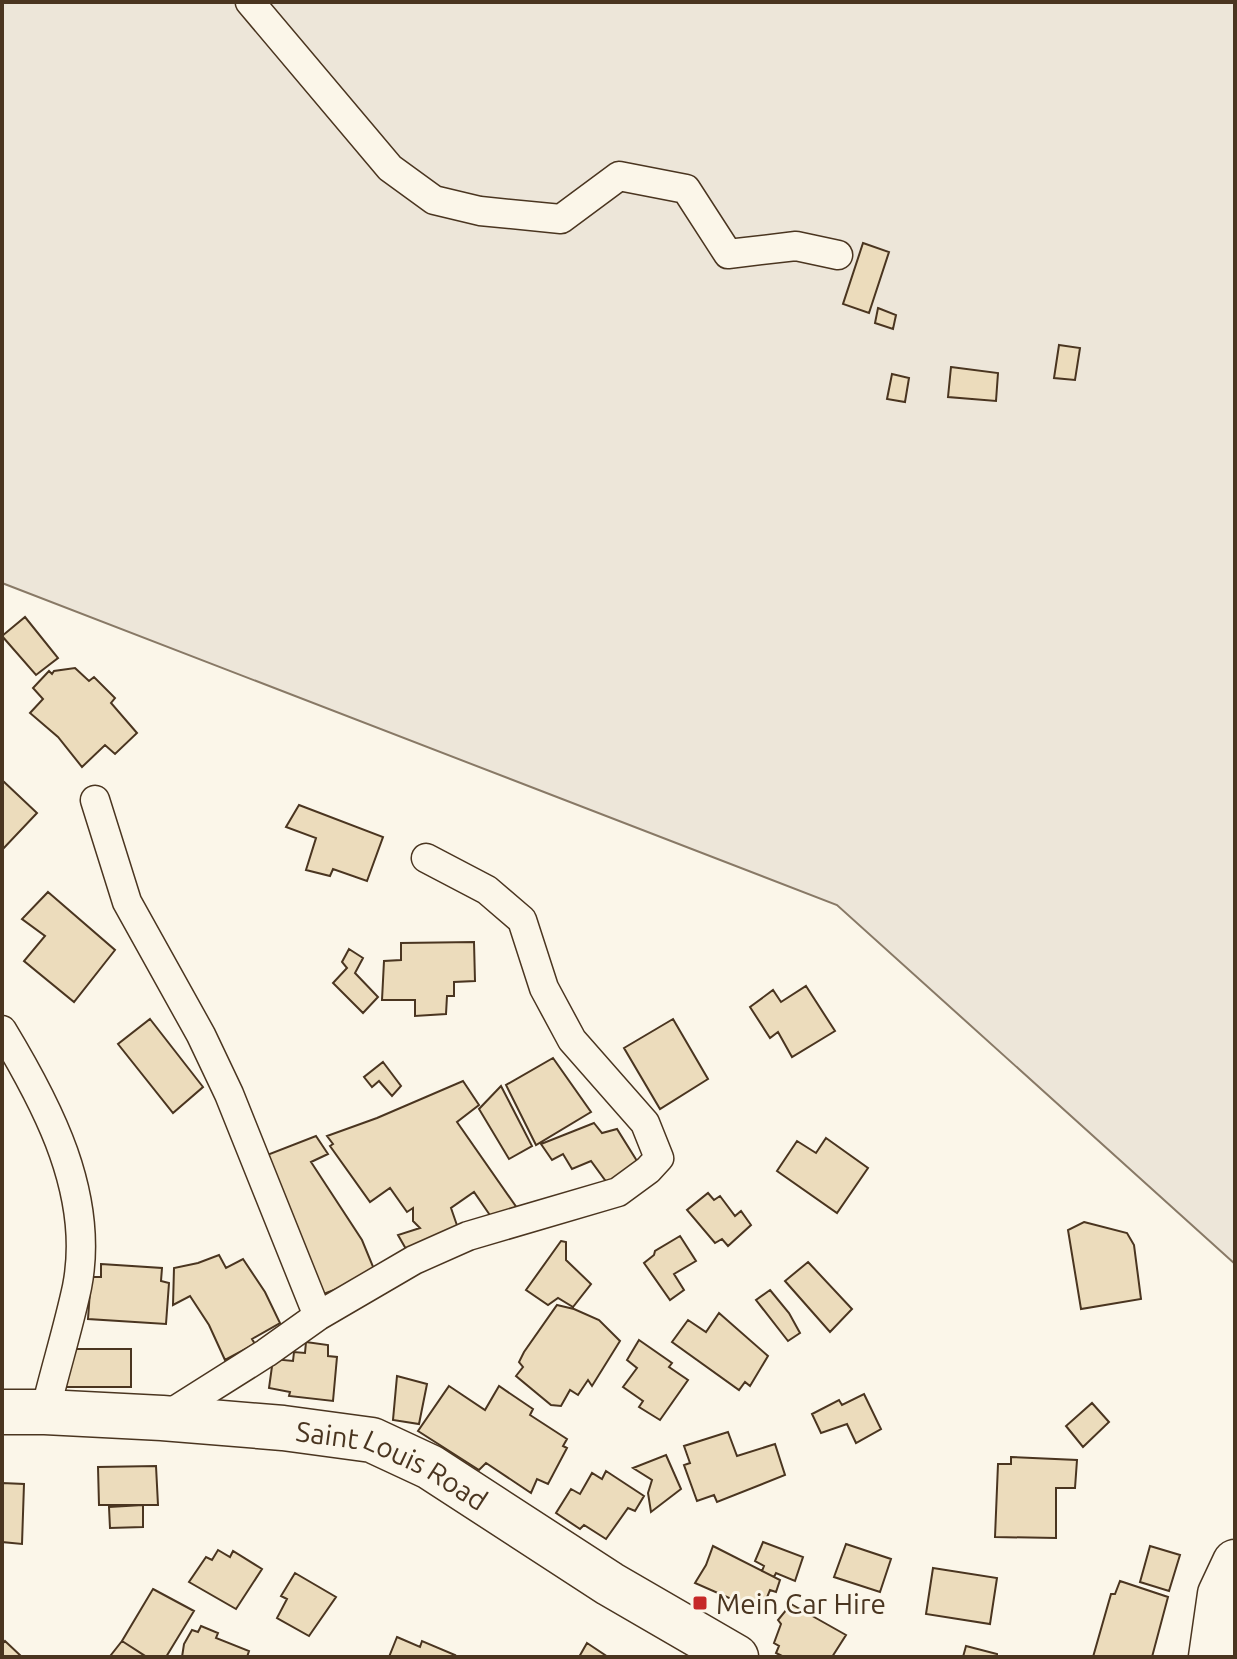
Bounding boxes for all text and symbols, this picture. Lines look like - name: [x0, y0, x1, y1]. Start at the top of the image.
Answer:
- street label: Saint Louis Road: [294, 1414, 493, 1516]
- place label: Mein Car Hire: [716, 1588, 886, 1619]
- marker: Mein Car Hire: [691, 1594, 709, 1612]

